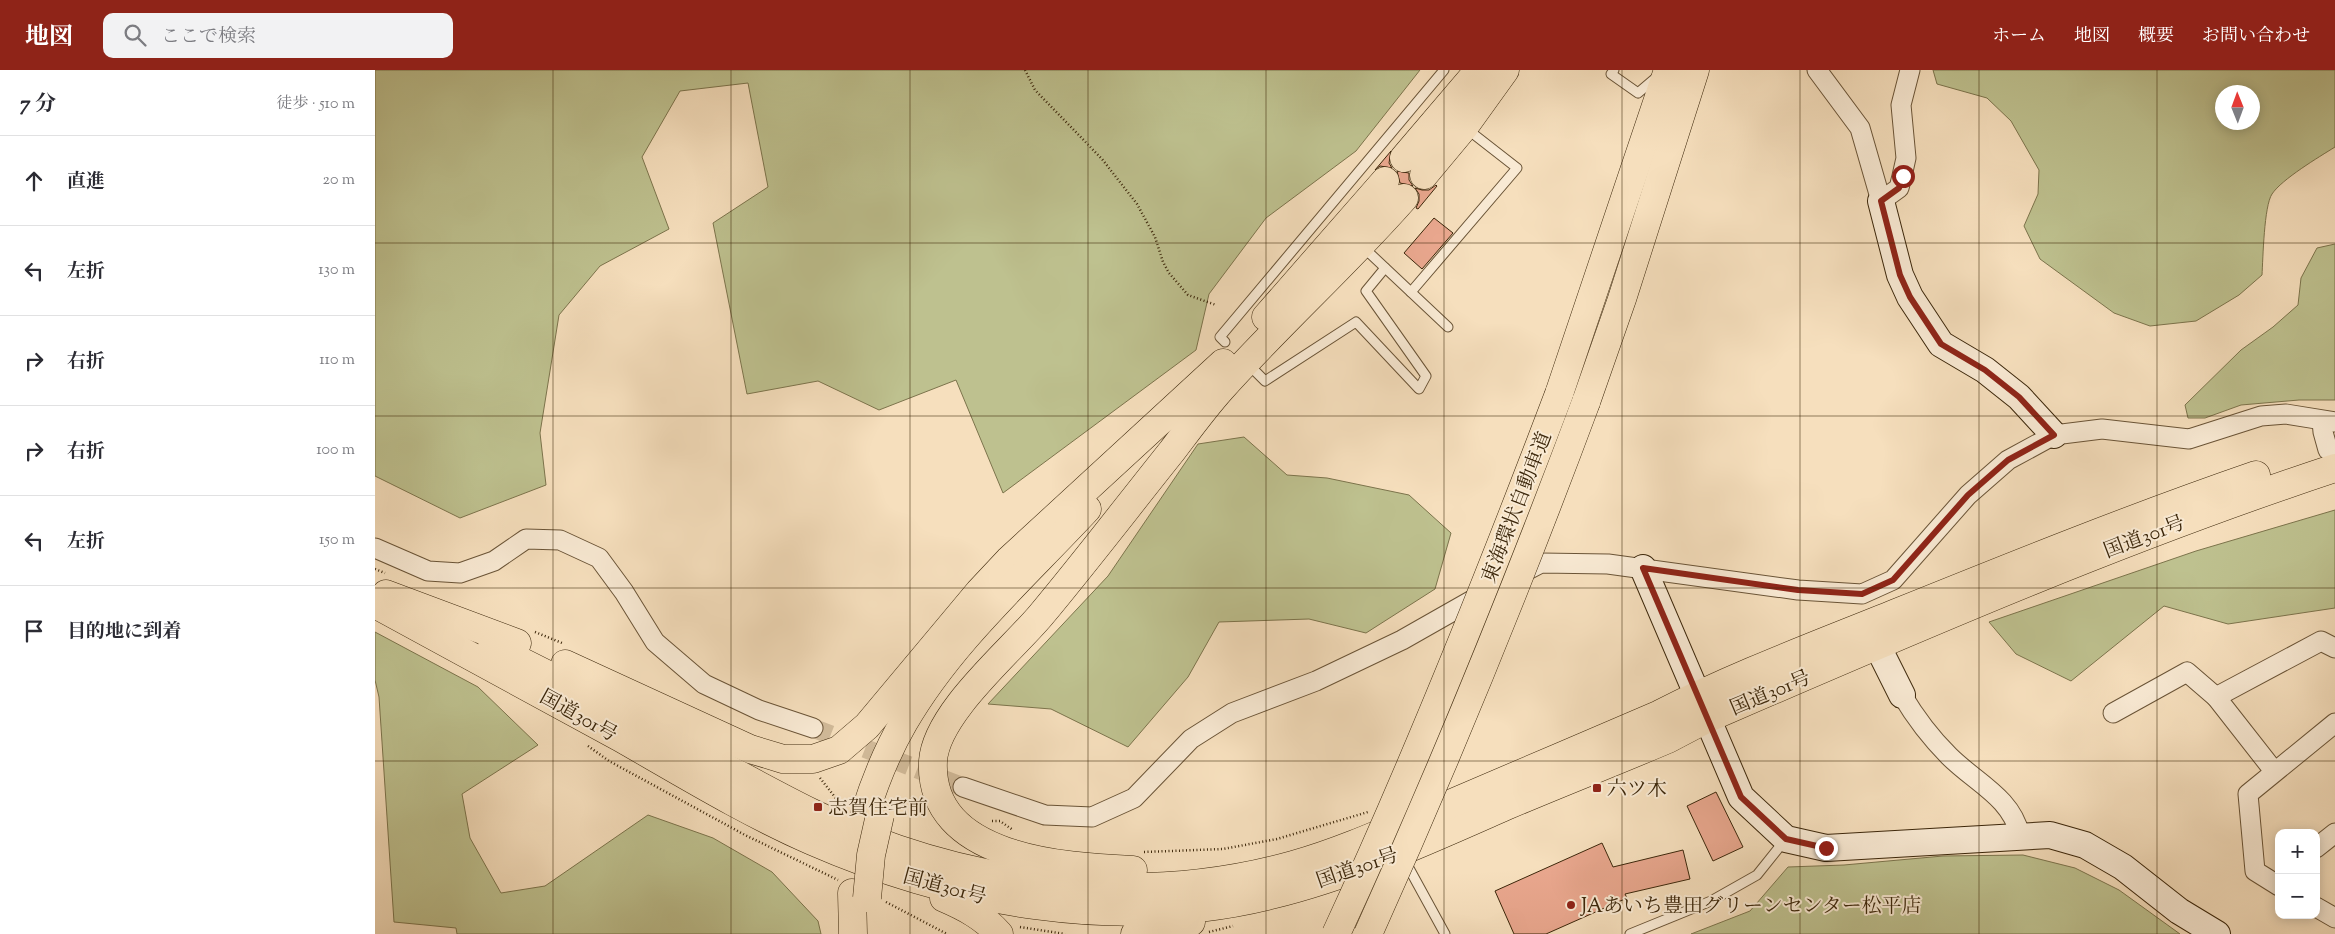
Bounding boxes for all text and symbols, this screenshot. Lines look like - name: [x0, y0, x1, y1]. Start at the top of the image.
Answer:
- search box: [103, 13, 453, 58]
- text: 地図: [25, 21, 73, 55]
- icon: search: [121, 21, 149, 49]
- text: ここで検索: [161, 24, 256, 51]
- text: ホーム: [1992, 24, 2046, 50]
- text: 地図: [2074, 24, 2110, 50]
- text: 概要: [2138, 24, 2174, 50]
- text: お問い合わせ: [2202, 24, 2310, 50]
- north arrow: [2215, 85, 2260, 130]
- text: 7 分: [20, 90, 56, 120]
- text: 徒歩 · 510 m: [276, 93, 355, 116]
- route start: [1892, 165, 1915, 188]
- icon: ahead: [20, 167, 48, 195]
- text: 直進: [67, 169, 105, 196]
- text: 20 m: [322, 169, 355, 192]
- icon: left: [20, 257, 48, 285]
- text: 左折: [67, 259, 105, 286]
- text: 130 m: [318, 259, 355, 282]
- icon: right: [20, 347, 48, 375]
- text: 右折: [67, 349, 105, 376]
- text: 110 m: [319, 349, 355, 372]
- street label: 東海環状自動車道: [1476, 428, 1561, 588]
- icon: right: [20, 437, 48, 465]
- text: 右折: [67, 439, 105, 466]
- text: 100 m: [316, 439, 355, 462]
- street label: 国道301号: [2100, 510, 2190, 567]
- icon: left: [20, 527, 48, 555]
- text: 左折: [67, 529, 105, 556]
- text: 150 m: [319, 529, 355, 552]
- icon: arrive: [20, 617, 48, 645]
- text: 目的地に到着: [67, 619, 181, 646]
- street label: 国道301号: [1726, 664, 1816, 724]
- street label: 国道301号: [534, 684, 622, 750]
- place label: 六ツ木: [1607, 776, 1667, 805]
- marker: 六ツ木: [1591, 782, 1603, 794]
- place label: 志賀住宅前: [828, 795, 928, 824]
- marker: 志賀住宅前: [812, 801, 824, 813]
- map controls: [2275, 829, 2320, 919]
- button: +: [2275, 829, 2320, 874]
- route end: [1815, 837, 1838, 860]
- street label: 国道301号: [1313, 842, 1403, 897]
- street label: 国道301号: [900, 863, 989, 913]
- button: −: [2275, 874, 2320, 919]
- place label: JAあいち豊田グリーンセンター松平店: [1580, 893, 1922, 922]
- marker: JAあいち豊田グリーンセンター松平店: [1565, 899, 1577, 911]

